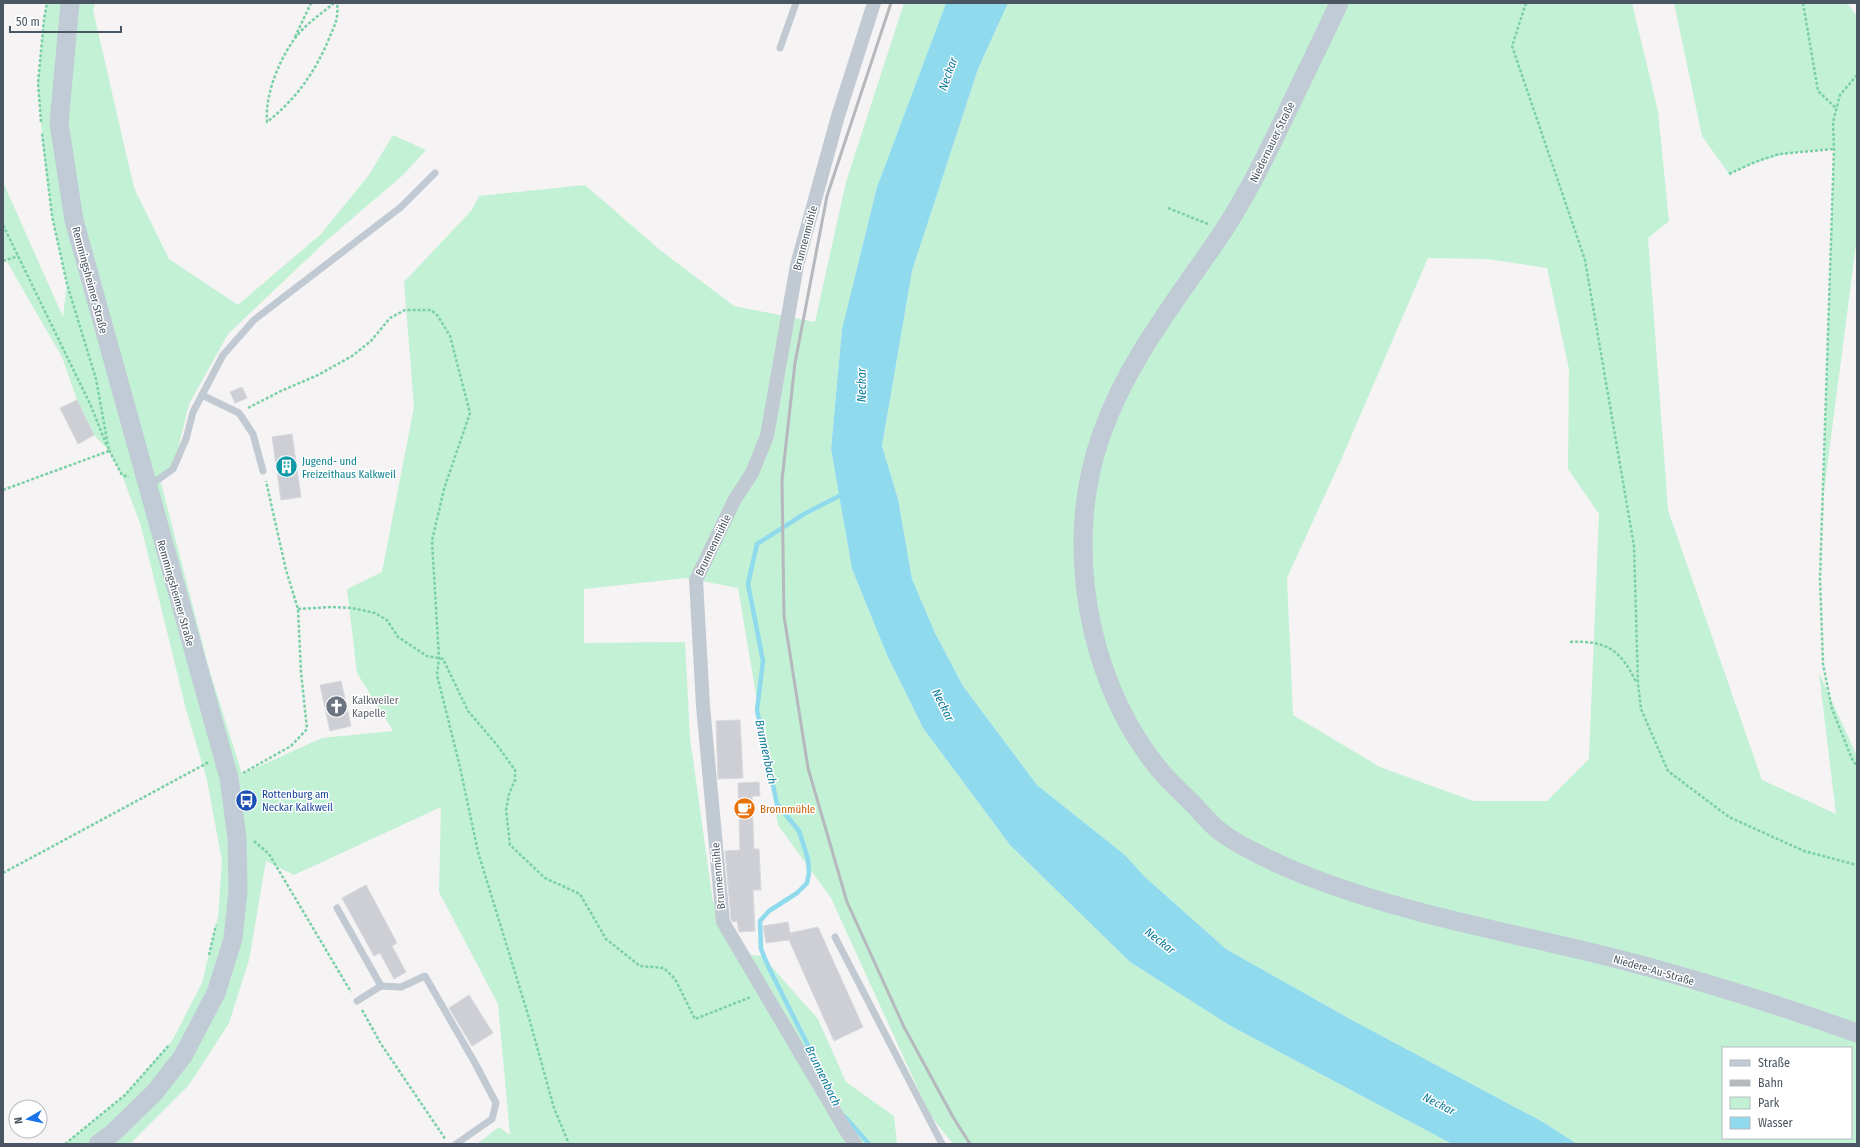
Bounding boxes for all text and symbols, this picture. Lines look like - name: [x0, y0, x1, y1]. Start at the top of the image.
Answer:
- scale bar: [10, 8, 121, 34]
- text: 50 m: [16, 15, 40, 29]
- water label: Neckar: [936, 55, 961, 93]
- street label: Niedernauer Straße: [1247, 100, 1298, 185]
- street label: Brunnenmühle: [791, 204, 820, 272]
- street label: Remmingsheimer Straße: [69, 225, 110, 335]
- water label: Neckar: [855, 367, 869, 402]
- building icon: Jugend- und Freizeithaus Kalkweil: [273, 454, 299, 480]
- place label: Jugend- und Freizeithaus Kalkweil: [302, 455, 396, 481]
- street label: Brunnenmühle: [693, 512, 734, 578]
- street label: Remmingsheimer Straße: [154, 538, 197, 648]
- water label: Neckar: [929, 687, 957, 724]
- church icon: Kalkweiler Kapelle: [323, 693, 349, 719]
- place label: Kalkweiler Kapelle: [352, 694, 399, 720]
- water label: Brunnenbach: [752, 719, 780, 785]
- bus stop icon: Rottenburg am Neckar Kalkweil: [234, 787, 260, 813]
- place label: Rottenburg am Neckar Kalkweil: [262, 788, 333, 814]
- cafe icon: Bronnmühle: [732, 796, 758, 822]
- place label: Bronnmühle: [760, 803, 815, 816]
- street label: Brunnenmühle: [709, 842, 728, 910]
- water label: Neckar: [1142, 925, 1179, 958]
- street label: Niedere-Au-Straße: [1612, 953, 1696, 988]
- water label: Brunnenbach: [802, 1044, 844, 1108]
- legend: [1722, 1047, 1852, 1139]
- text: Straße: [1758, 1056, 1790, 1070]
- text: Bahn: [1758, 1076, 1783, 1090]
- water label: Neckar: [1421, 1090, 1458, 1118]
- text: Park: [1758, 1096, 1780, 1110]
- north arrow: [8, 1099, 48, 1139]
- text: N: [12, 1116, 26, 1125]
- text: Wasser: [1758, 1116, 1793, 1130]

